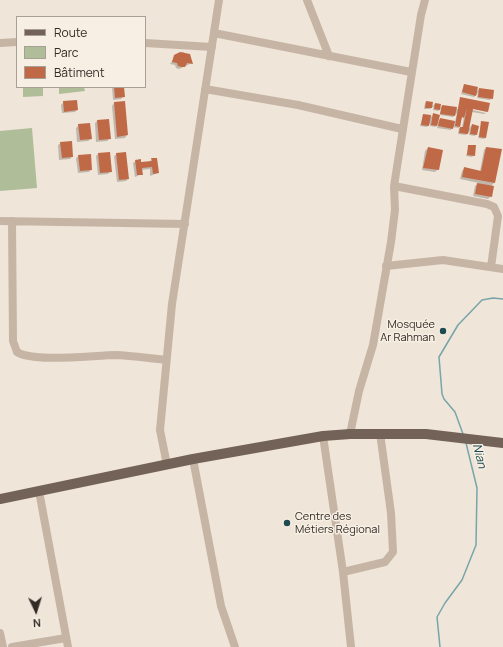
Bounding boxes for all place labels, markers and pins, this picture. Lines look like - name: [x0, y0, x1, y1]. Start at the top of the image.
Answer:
- place label: Mosquée Ar Rahman: [380, 318, 435, 344]
- marker: Mosquée Ar Rahman: [438, 326, 448, 336]
- place label: Centre des Métiers Régional: [295, 510, 380, 536]
- marker: Centre des Métiers Régional: [282, 518, 292, 528]

